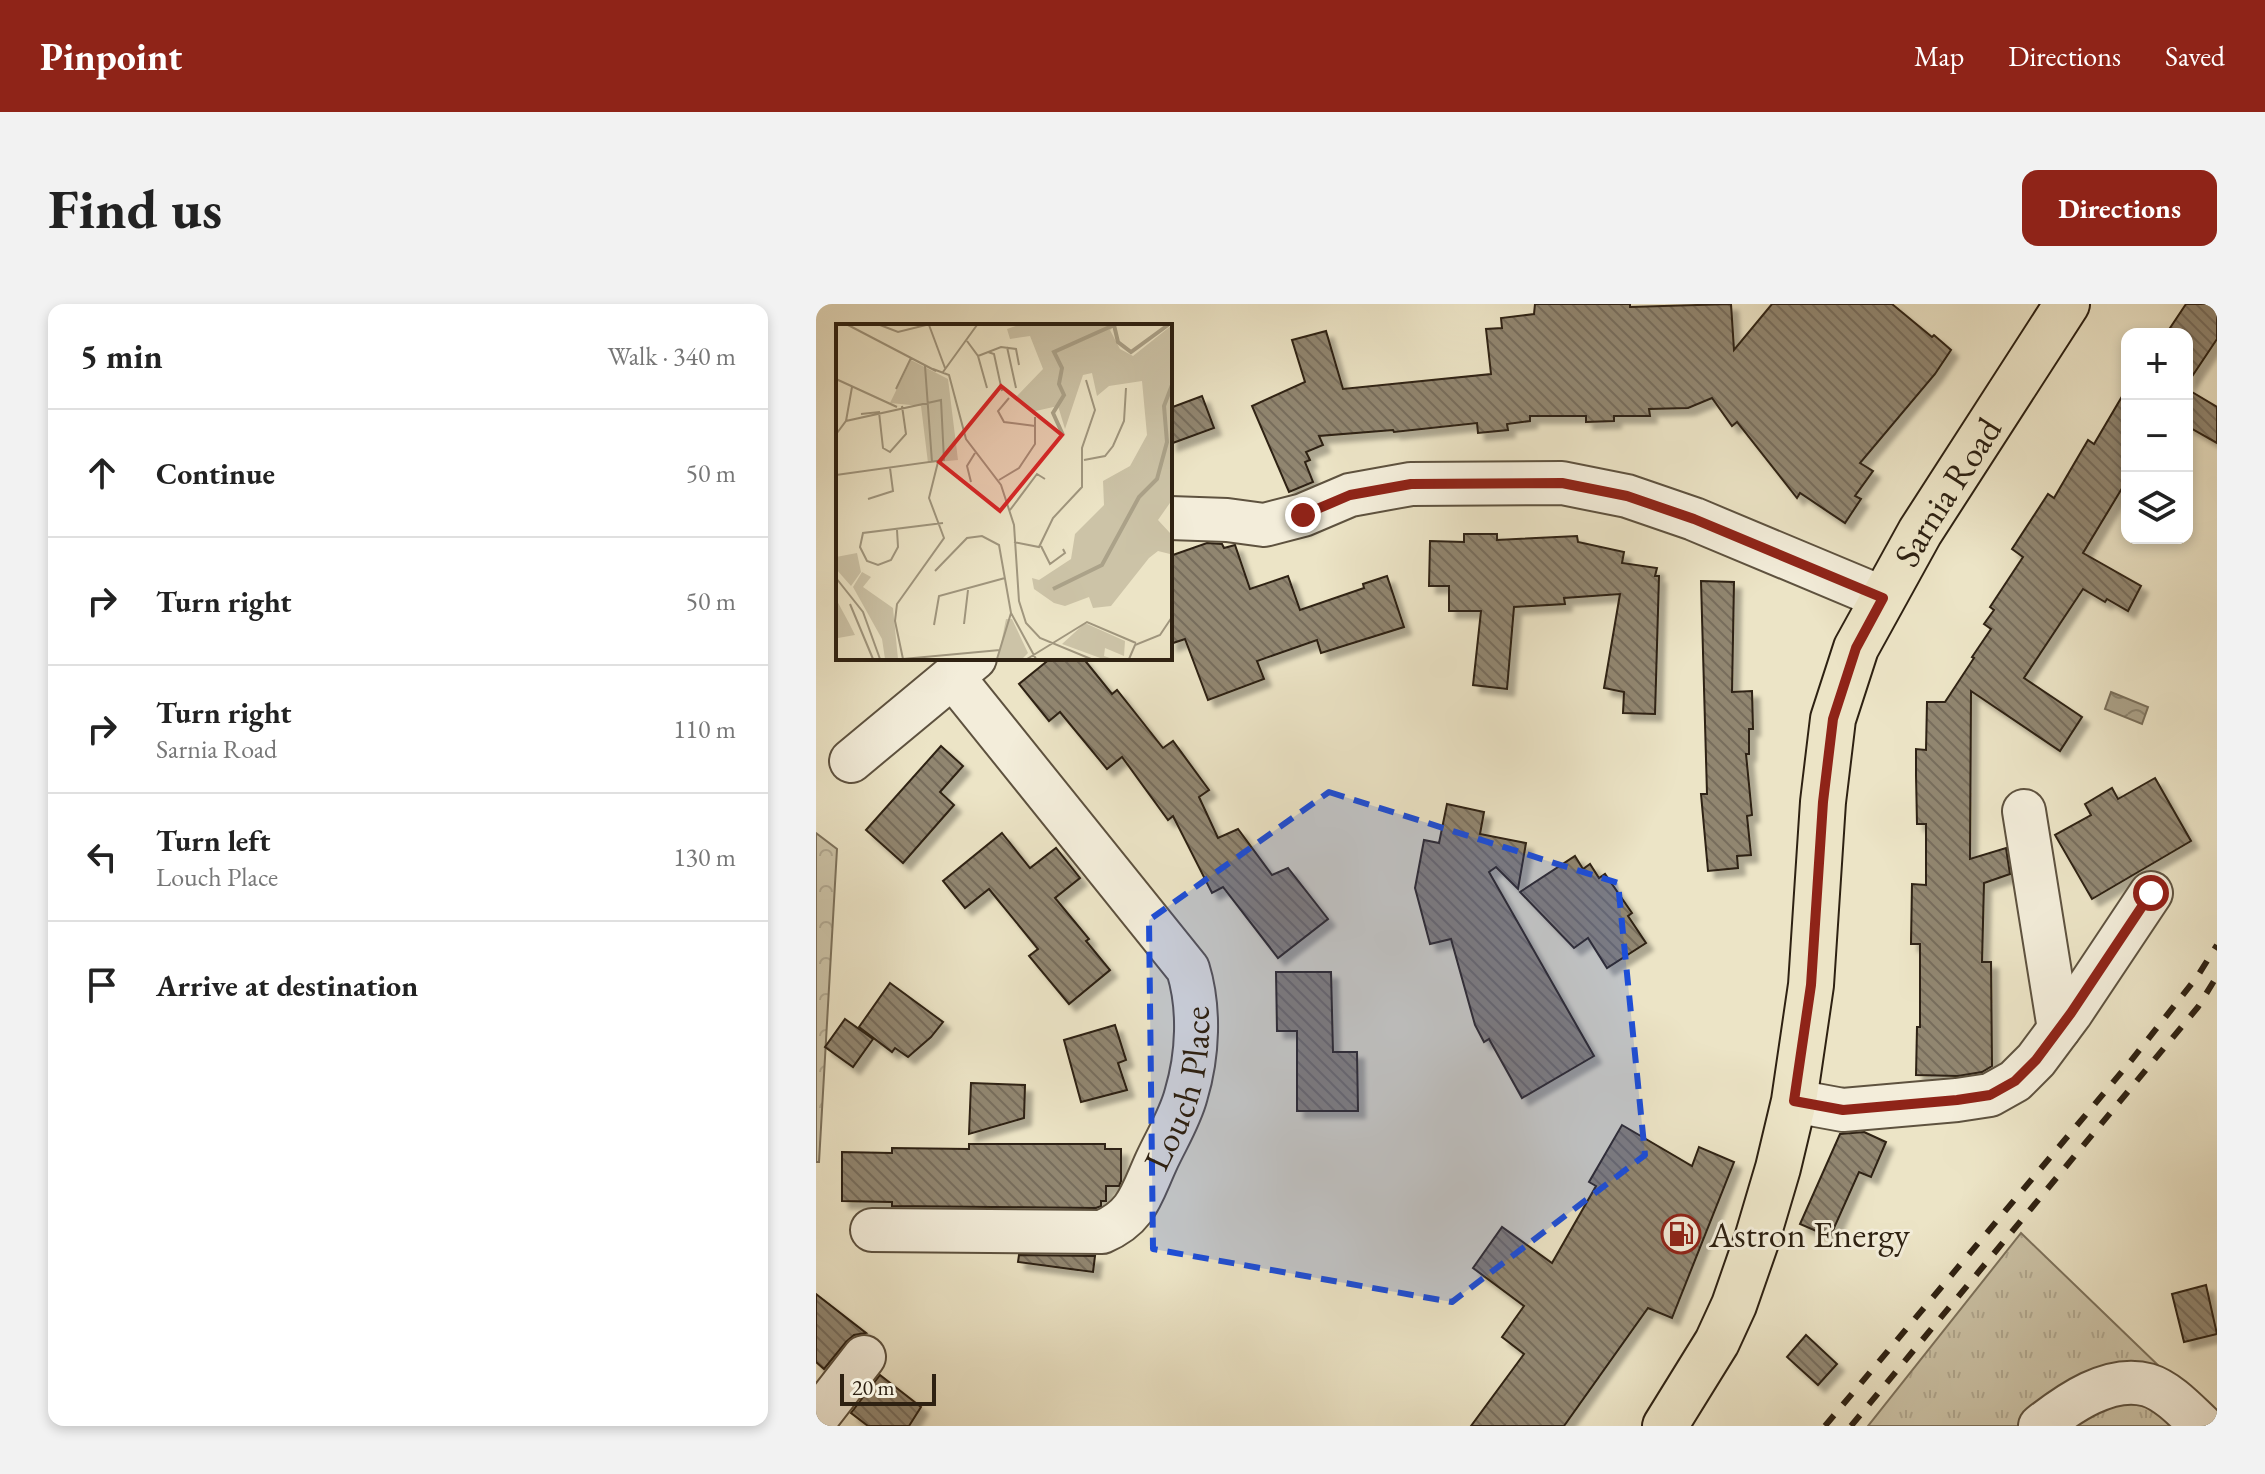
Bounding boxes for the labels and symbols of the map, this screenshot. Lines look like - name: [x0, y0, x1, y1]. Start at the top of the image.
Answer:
- inset map: [836, 324, 1172, 660]
- street label: Sarnia Road: [1883, 408, 2012, 575]
- route end: [1285, 497, 1321, 533]
- route start: [2133, 875, 2169, 911]
- street label: Louch Place: [1133, 1005, 1220, 1178]
- place label: Astron Energy: [1708, 1211, 1910, 1258]
- fuel station icon: Astron Energy: [1660, 1213, 1702, 1255]
- scale bar: [840, 1370, 936, 1406]

